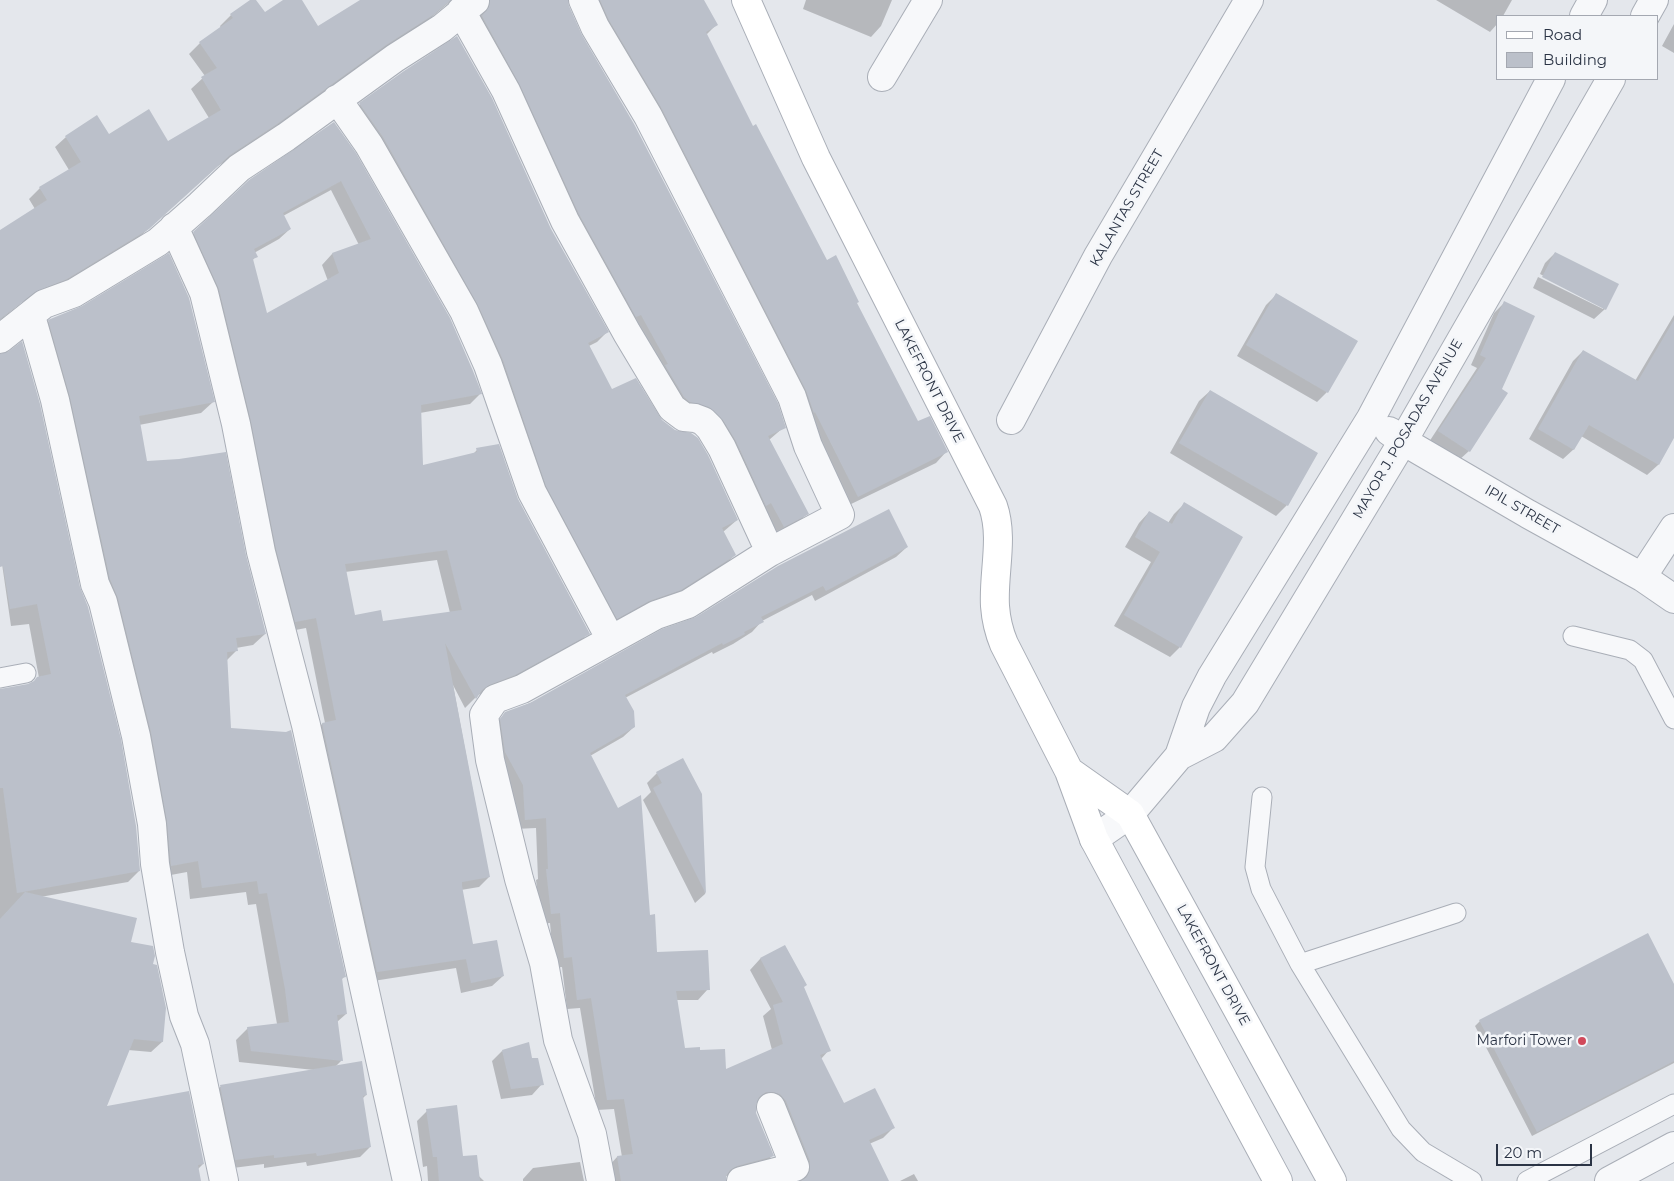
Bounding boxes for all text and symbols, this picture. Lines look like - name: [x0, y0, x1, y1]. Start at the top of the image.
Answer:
- legend: [1496, 15, 1659, 80]
- text: Road: [1543, 25, 1582, 44]
- text: Building: [1543, 50, 1607, 69]
- street label: KALANTAS STREET: [1087, 146, 1167, 270]
- street label: LAKEFRONT DRIVE: [891, 317, 967, 445]
- street label: MAYOR J. POSADAS AVENUE: [1350, 336, 1466, 522]
- street label: IPIL STREET: [1482, 482, 1562, 538]
- street label: LAKEFRONT DRIVE: [1173, 901, 1253, 1029]
- place label: Marfori Tower: [1476, 1033, 1572, 1049]
- marker: Marfori Tower: [1576, 1035, 1588, 1047]
- scale bar: [1499, 1134, 1595, 1166]
- text: 20 m: [1504, 1143, 1542, 1162]

